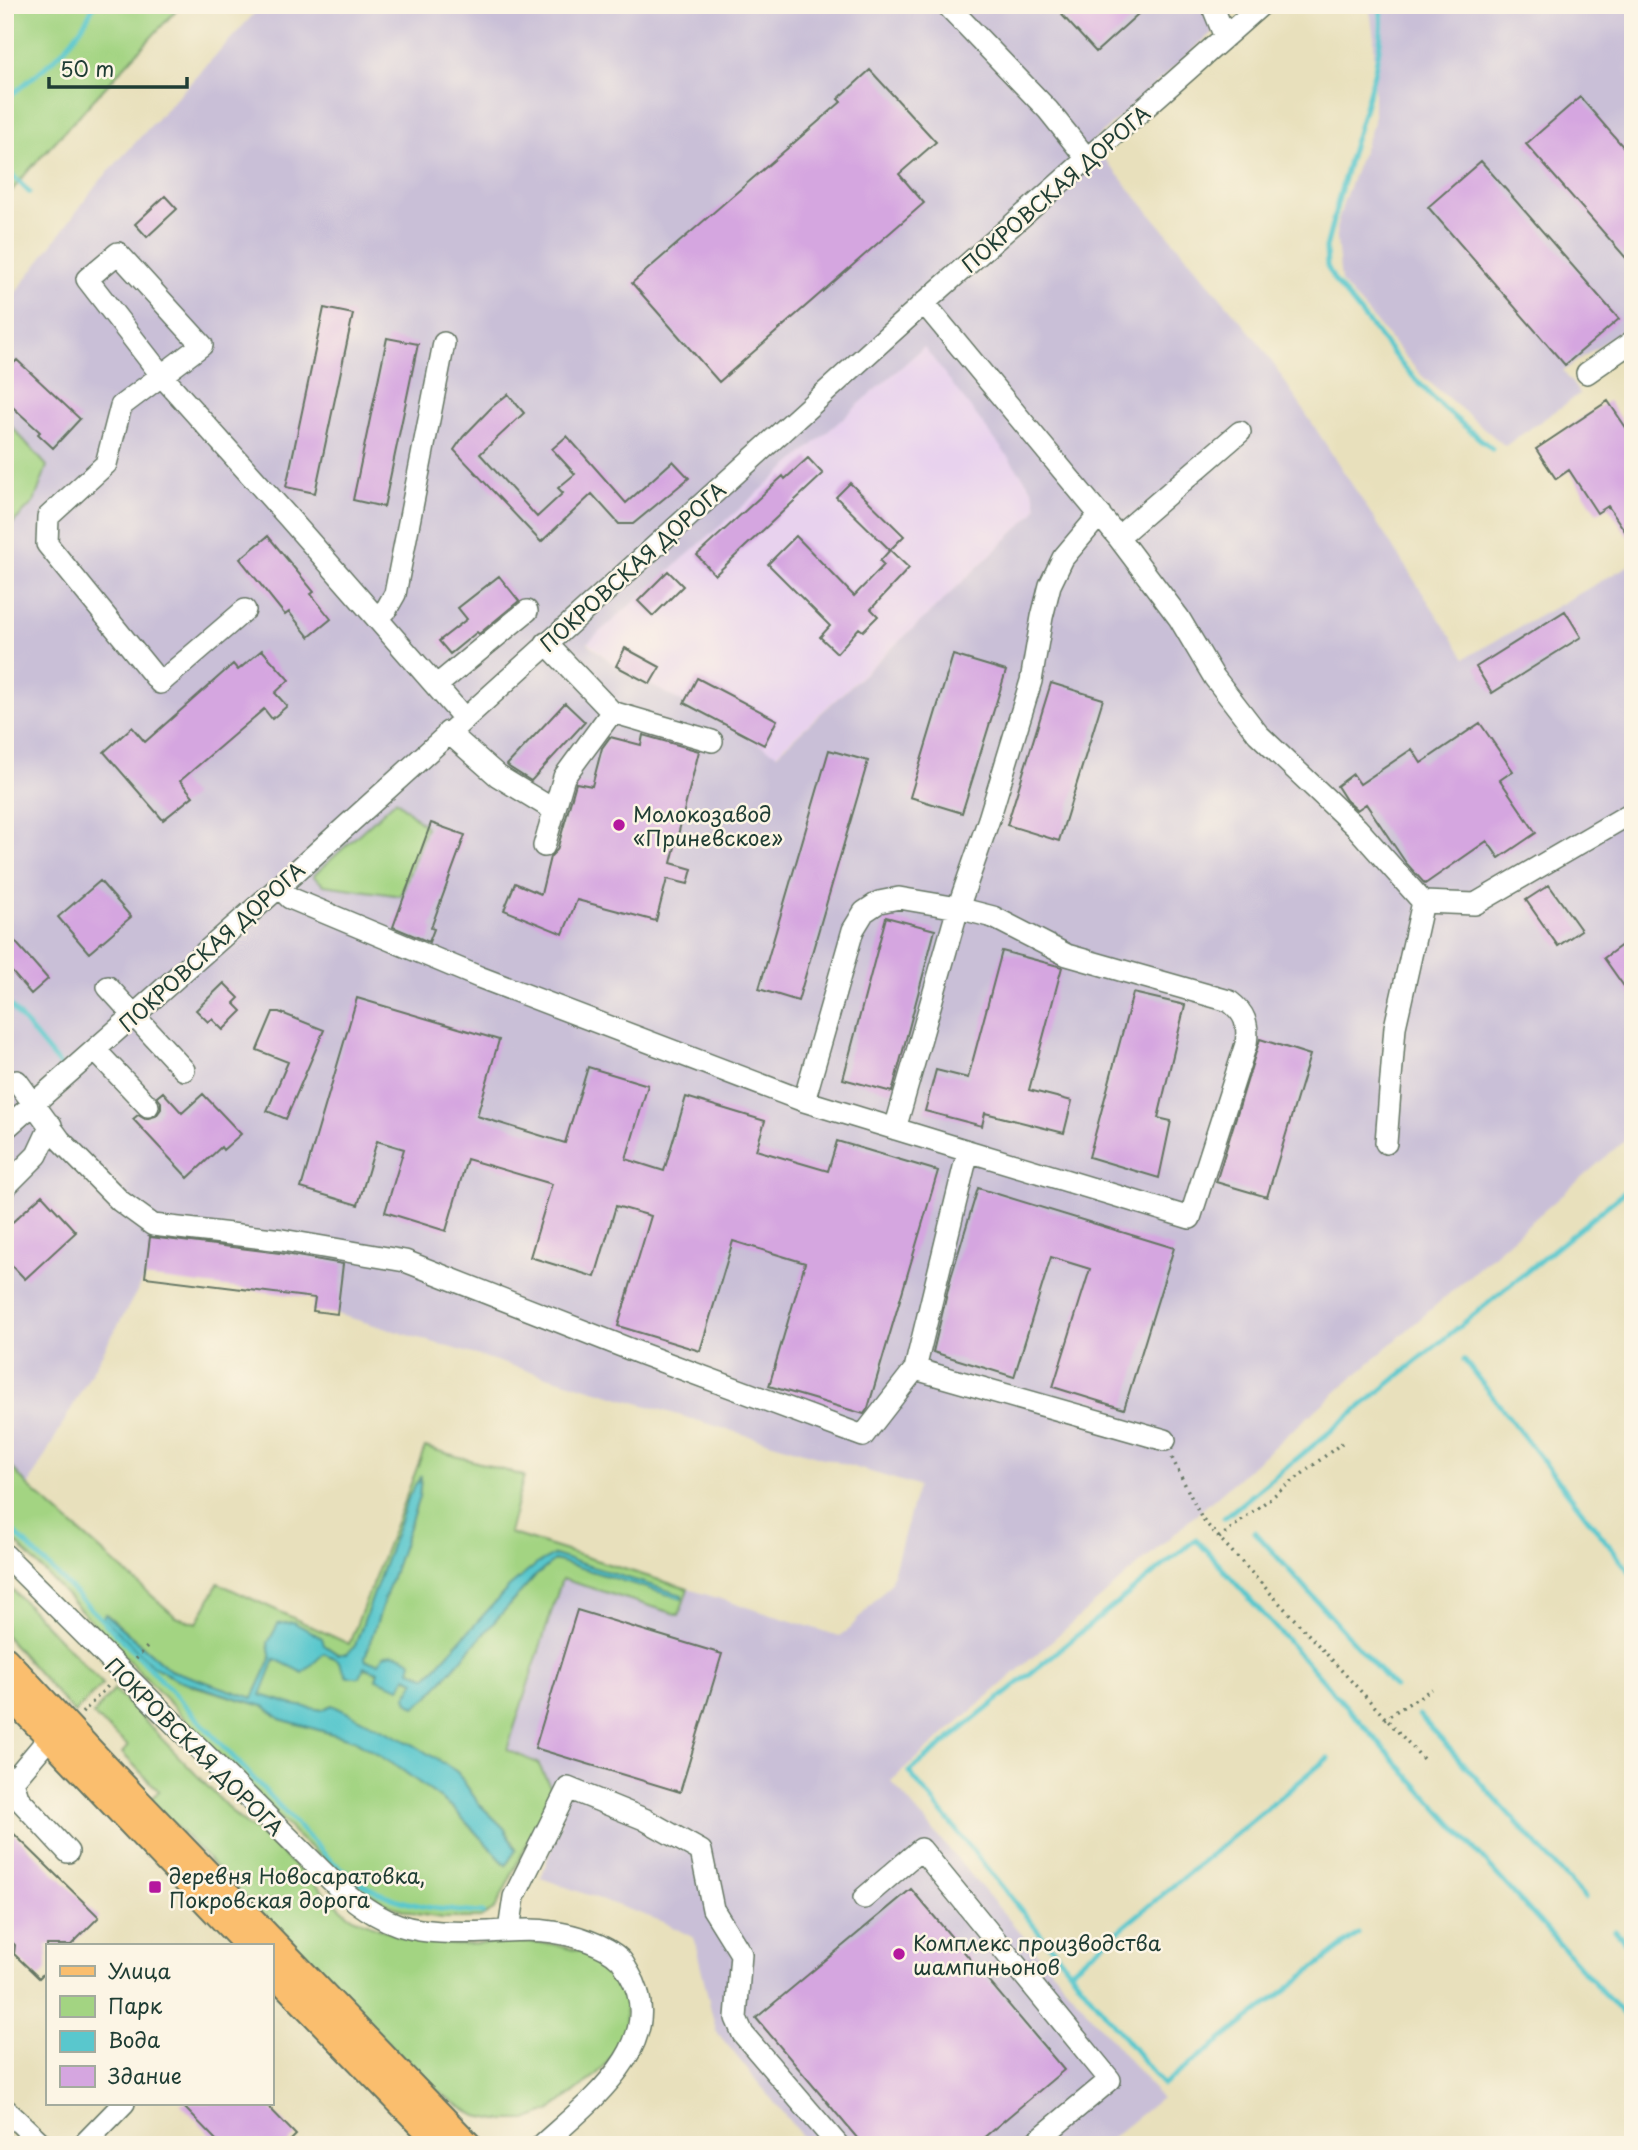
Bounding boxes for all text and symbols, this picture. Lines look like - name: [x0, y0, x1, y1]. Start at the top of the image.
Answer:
- scale bar: [49, 46, 187, 90]
- text: 50 m: [60, 52, 114, 84]
- street label: ПОКРОВСКАЯ ДОРОГА: [954, 97, 1156, 279]
- street label: ПОКРОВСКАЯ ДОРОГА: [532, 473, 732, 659]
- place label: Молокозавод «Приневское»: [633, 797, 783, 853]
- marker: Молокозавод «Приневское»: [611, 817, 627, 833]
- street label: ПОКРОВСКАЯ ДОРОГА: [111, 853, 311, 1039]
- street label: ПОКРОВСКАЯ ДОРОГА: [98, 1649, 292, 1843]
- place label: деревня Новосаратовка, Покровская дорога: [169, 1859, 425, 1915]
- marker: деревня Новосаратовка, Покровская дорога: [147, 1879, 163, 1895]
- place label: Комплекс производства шампиньонов: [913, 1926, 1162, 1982]
- legend: [46, 1944, 273, 2104]
- marker: Комплекс производства шампиньонов: [891, 1946, 907, 1962]
- text: Улица: [108, 1954, 171, 1986]
- text: Парк: [108, 1989, 163, 2021]
- text: Вода: [108, 2023, 160, 2055]
- text: Здание: [108, 2059, 182, 2091]

